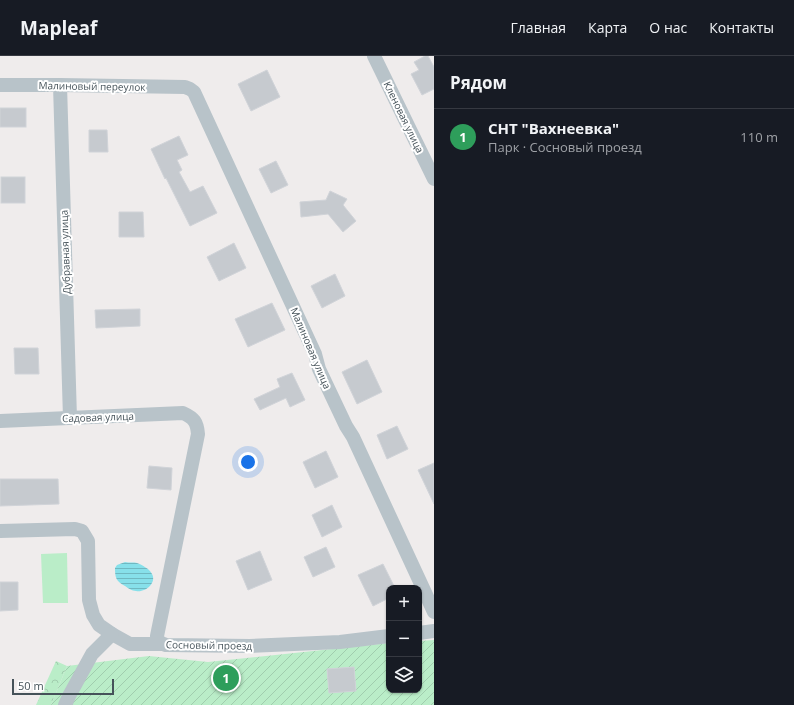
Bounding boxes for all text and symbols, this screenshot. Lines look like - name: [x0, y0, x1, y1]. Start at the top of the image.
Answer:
- text: Mapleaf: [20, 15, 97, 41]
- text: Главная: [511, 18, 566, 37]
- text: Карта: [588, 18, 627, 37]
- text: О нас: [649, 18, 687, 37]
- text: Контакты: [709, 18, 774, 37]
- text: Рядом: [450, 71, 507, 94]
- street label: Малиновый переулок: [38, 78, 146, 94]
- street label: Кленовая улица: [381, 79, 427, 155]
- text: СНТ "Вахнеевка": [488, 118, 619, 138]
- text: 1: [459, 128, 467, 146]
- text: 110 m: [740, 128, 778, 146]
- text: Парк · Сосновый проезд: [488, 138, 642, 156]
- street label: Дубравная улица: [57, 210, 73, 294]
- street label: Малиновая улица: [287, 305, 335, 391]
- street label: Садовая улица: [62, 409, 134, 425]
- your location: [238, 452, 258, 472]
- map controls: [386, 585, 422, 693]
- button: +: [386, 585, 422, 621]
- button: −: [386, 621, 422, 657]
- street label: Сосновый проезд: [166, 637, 253, 653]
- button: layers: [386, 657, 422, 693]
- pin: 1: [213, 663, 239, 693]
- scale bar: [12, 677, 114, 696]
- text: 50 m: [18, 678, 44, 693]

